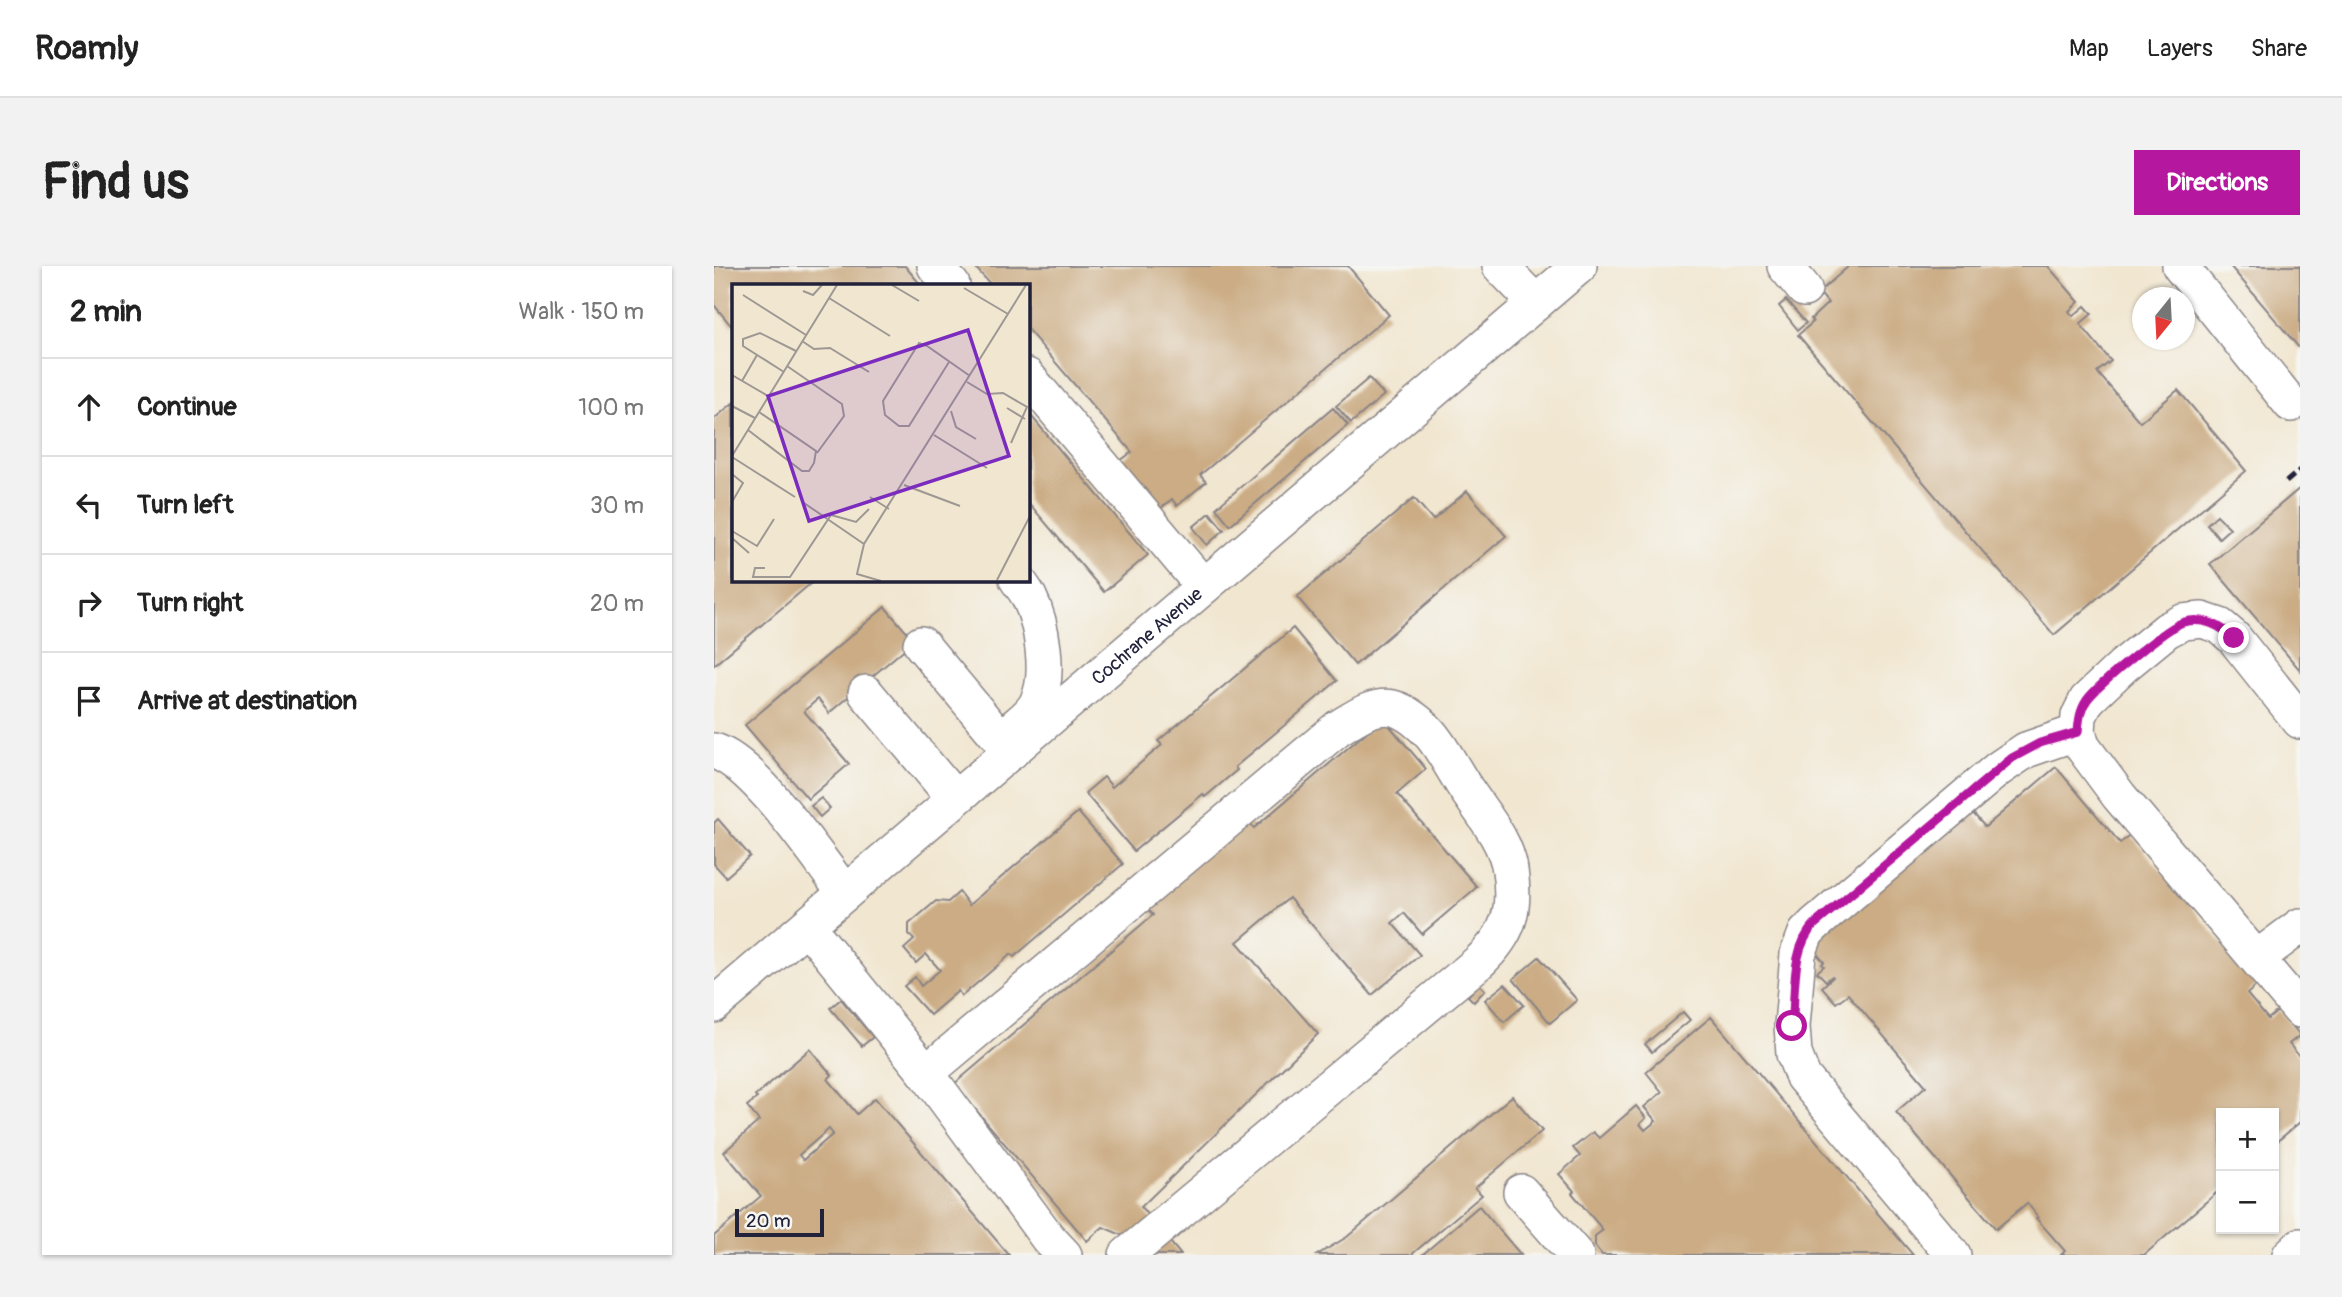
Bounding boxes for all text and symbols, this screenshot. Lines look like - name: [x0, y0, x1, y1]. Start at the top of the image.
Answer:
- text: Roamly: [35, 28, 138, 69]
- text: Map: [2069, 34, 2109, 63]
- text: Layers: [2147, 34, 2213, 63]
- text: Share: [2251, 34, 2307, 63]
- button: Directions: [2134, 150, 2300, 215]
- text: Find us: [42, 152, 189, 213]
- inset map: [732, 284, 1029, 581]
- north arrow: [2132, 287, 2195, 350]
- text: 2 min: [70, 293, 142, 330]
- text: Walk · 150 m: [519, 297, 644, 326]
- icon: ahead: [70, 388, 108, 426]
- text: Continue: [137, 391, 237, 423]
- text: 100 m: [578, 393, 644, 422]
- icon: left: [70, 486, 108, 524]
- text: Turn left: [137, 489, 233, 521]
- text: 30 m: [590, 491, 644, 520]
- street label: Cochrane Avenue: [1087, 582, 1208, 690]
- icon: right: [70, 584, 108, 622]
- text: Turn right: [137, 587, 243, 619]
- text: 20 m: [590, 589, 644, 618]
- route end: [2218, 622, 2249, 653]
- icon: arrive: [70, 682, 108, 720]
- text: Arrive at destination: [137, 685, 357, 717]
- route start: [1776, 1010, 1807, 1041]
- map controls: [2216, 1108, 2279, 1234]
- button: +: [2216, 1108, 2279, 1171]
- button: −: [2216, 1171, 2279, 1234]
- scale bar: [735, 1206, 824, 1238]
- text: 20 m: [746, 1209, 791, 1233]

